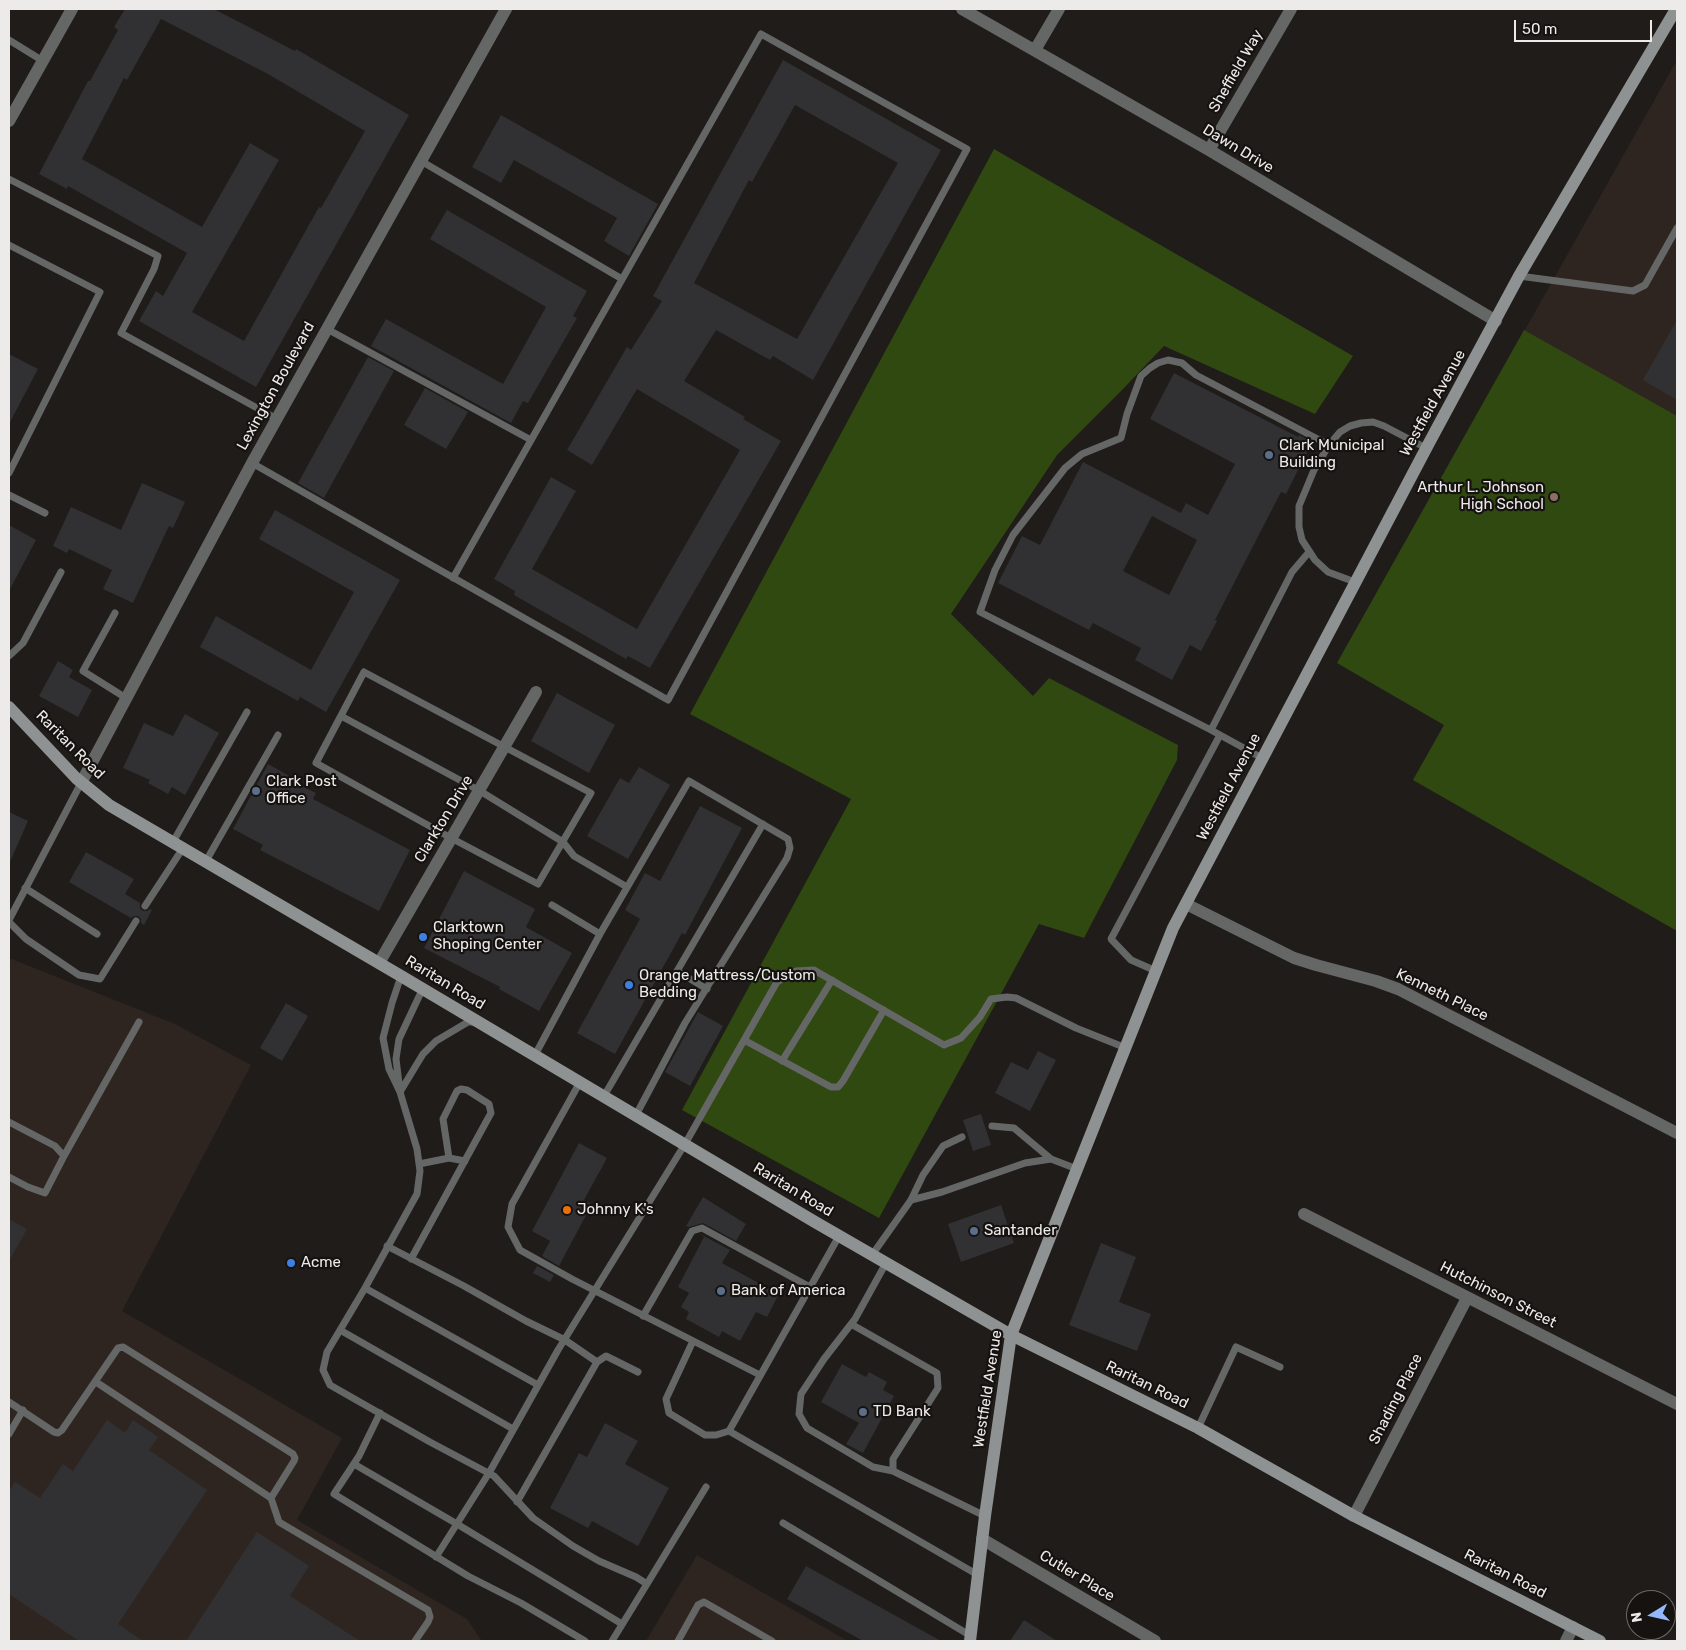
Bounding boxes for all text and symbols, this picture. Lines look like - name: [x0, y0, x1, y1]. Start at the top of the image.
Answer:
- scale bar: [1516, 10, 1654, 42]
- text: 50 m: [1522, 20, 1557, 38]
- street label: Sheffield Way: [1205, 27, 1267, 115]
- street label: Dawn Drive: [1199, 121, 1277, 177]
- street label: Lexington Boulevard: [233, 319, 319, 453]
- street label: Westfield Avenue: [1396, 347, 1470, 459]
- place label: Clark Municipal Building: [1279, 437, 1384, 472]
- marker: Clark Municipal Building: [1263, 449, 1275, 461]
- place label: Arthur L. Johnson High School: [1417, 479, 1544, 514]
- marker: Arthur L. Johnson High School: [1548, 491, 1560, 503]
- street label: Raritan Road: [32, 707, 108, 783]
- street label: Westfield Avenue: [1193, 730, 1265, 844]
- street label: Clarkton Drive: [411, 772, 477, 866]
- place label: Clark Post Office: [266, 773, 337, 808]
- marker: Clark Post Office: [250, 785, 262, 797]
- place label: Clarktown Shoping Center: [433, 919, 542, 954]
- marker: Clarktown Shoping Center: [417, 931, 429, 943]
- street label: Raritan Road: [402, 952, 488, 1014]
- street label: Kenneth Place: [1393, 965, 1491, 1025]
- place label: Orange Mattress/Custom Bedding: [639, 967, 816, 1002]
- marker: Orange Mattress/Custom Bedding: [623, 979, 635, 991]
- street label: Raritan Road: [750, 1159, 836, 1221]
- place label: Johnny K's: [577, 1201, 654, 1219]
- marker: Johnny K's: [561, 1204, 573, 1216]
- place label: Santander: [984, 1222, 1057, 1240]
- marker: Santander: [968, 1225, 980, 1237]
- place label: Acme: [301, 1254, 341, 1272]
- marker: Acme: [285, 1257, 297, 1269]
- street label: Hutchinson Street: [1437, 1258, 1559, 1332]
- place label: Bank of America: [731, 1282, 845, 1300]
- marker: Bank of America: [715, 1285, 727, 1297]
- street label: Westfield Avenue: [970, 1329, 1006, 1449]
- street label: Shading Place: [1365, 1351, 1427, 1447]
- street label: Raritan Road: [1103, 1357, 1191, 1413]
- place label: TD Bank: [873, 1403, 931, 1421]
- marker: TD Bank: [857, 1406, 869, 1418]
- street label: Raritan Road: [1461, 1546, 1549, 1602]
- street label: Cutler Place: [1036, 1547, 1118, 1605]
- north arrow: [1626, 1590, 1676, 1640]
- text: N: [1627, 1611, 1646, 1624]

